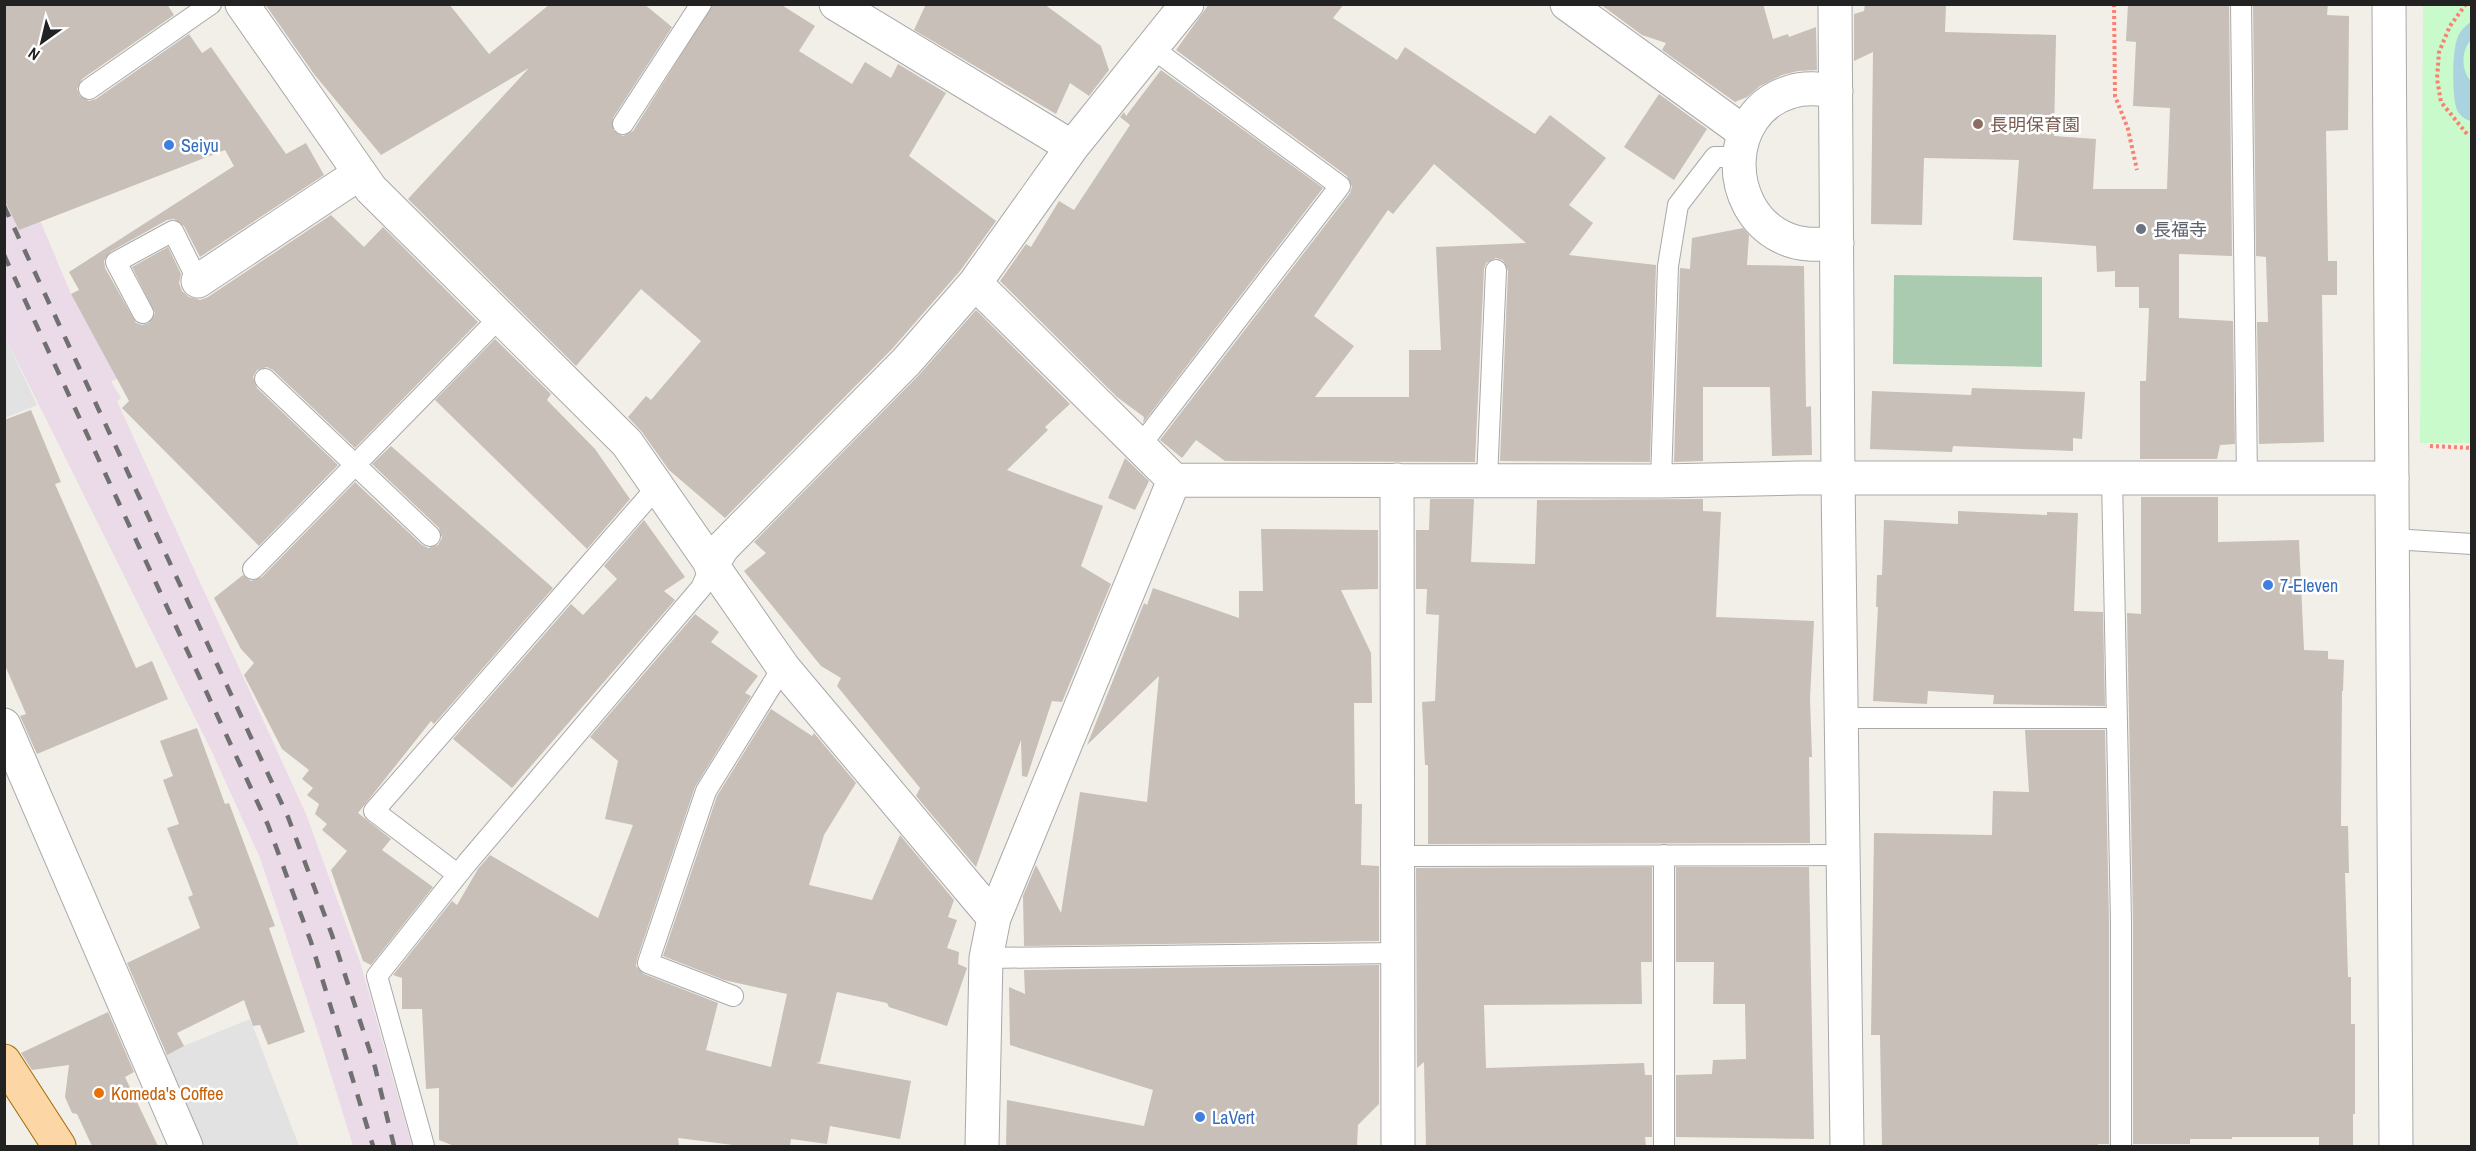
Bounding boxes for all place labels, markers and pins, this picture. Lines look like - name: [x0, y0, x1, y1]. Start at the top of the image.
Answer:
- place label: 長明保育園: [1990, 112, 2080, 137]
- marker: 長明保育園: [1971, 117, 1985, 131]
- place label: Seiyu: [181, 133, 219, 158]
- marker: Seiyu: [162, 138, 176, 152]
- place label: 長福寺: [2153, 217, 2207, 242]
- marker: 長福寺: [2134, 222, 2148, 236]
- place label: 7-Eleven: [2280, 573, 2338, 598]
- marker: 7-Eleven: [2261, 578, 2275, 592]
- place label: Komeda's Coffee: [111, 1081, 224, 1106]
- marker: Komeda's Coffee: [92, 1086, 106, 1100]
- place label: LaVert: [1212, 1105, 1255, 1130]
- marker: LaVert: [1193, 1110, 1207, 1124]

